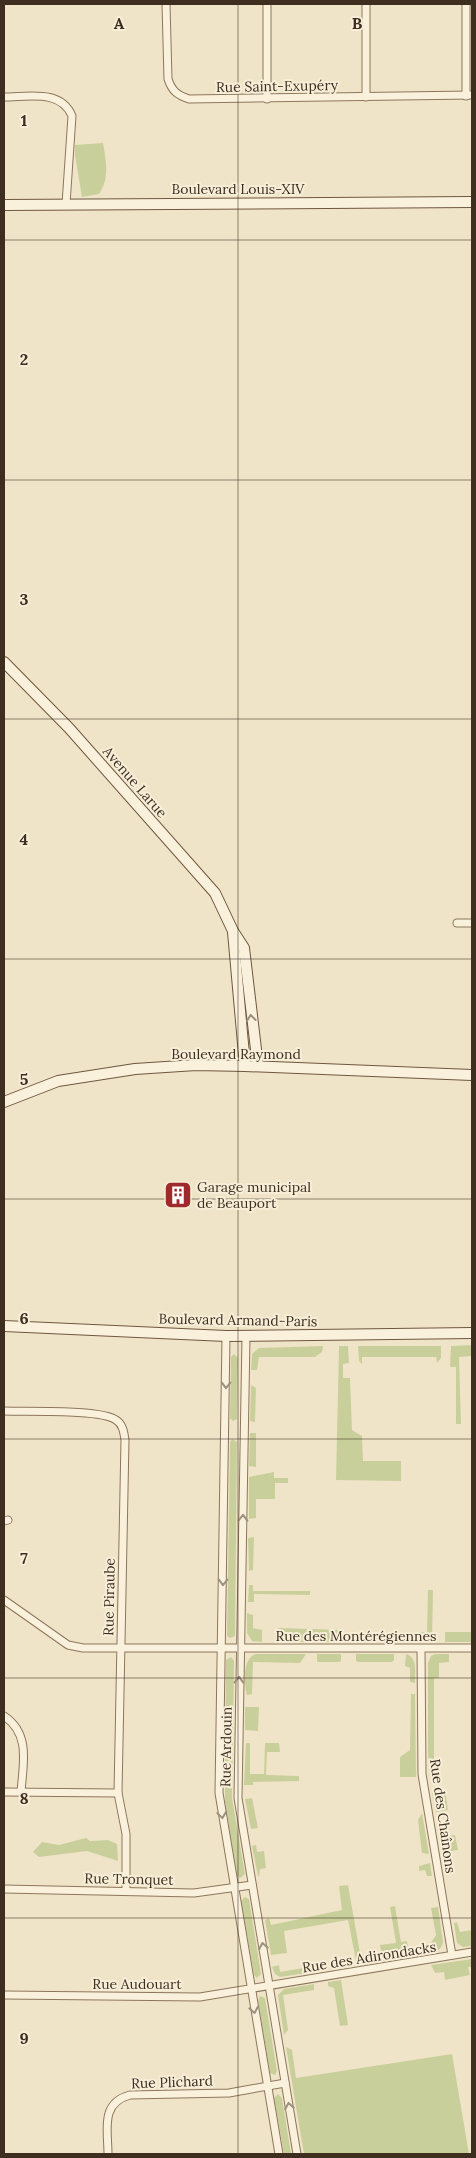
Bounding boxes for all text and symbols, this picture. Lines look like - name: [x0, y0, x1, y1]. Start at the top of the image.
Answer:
- text: A: [114, 13, 125, 33]
- text: B: [352, 13, 363, 33]
- street label: Rue Saint-Exupéry: [216, 76, 339, 96]
- text: 1: [21, 110, 27, 130]
- street label: Boulevard Louis-XIV: [172, 180, 305, 198]
- text: 2: [20, 349, 28, 369]
- text: 3: [20, 589, 29, 609]
- street label: Avenue Larue: [98, 742, 171, 822]
- text: 4: [20, 829, 29, 849]
- one-way arrow: [246, 1014, 257, 1022]
- street label: Boulevard Raymond: [171, 1045, 301, 1063]
- text: 5: [20, 1069, 29, 1089]
- place label: Garage municipal de Beauport: [197, 1178, 311, 1212]
- building icon: Garage municipal de Beauport: [163, 1180, 193, 1210]
- text: 6: [19, 1308, 29, 1328]
- street label: Boulevard Armand-Paris: [158, 1310, 318, 1330]
- one-way arrow: [221, 1382, 231, 1389]
- one-way arrow: [237, 1514, 248, 1522]
- text: 7: [20, 1548, 28, 1568]
- street label: Rue Piraube: [99, 1557, 119, 1636]
- one-way arrow: [218, 1579, 228, 1587]
- street label: Rue des Montérégiennes: [275, 1627, 437, 1645]
- one-way arrow: [234, 1676, 245, 1684]
- street label: Rue Ardouin: [216, 1706, 236, 1787]
- street label: Rue des Chaînons: [426, 1758, 460, 1874]
- text: 8: [19, 1788, 29, 1808]
- one-way arrow: [216, 1811, 227, 1819]
- street label: Rue Tronquet: [84, 1869, 174, 1889]
- street label: Rue des Adirondacks: [301, 1938, 437, 1976]
- one-way arrow: [258, 1941, 268, 1950]
- street label: Rue Audouart: [92, 1975, 182, 1993]
- one-way arrow: [249, 2005, 259, 2014]
- text: 9: [19, 2028, 29, 2048]
- street label: Rue Plichard: [131, 2072, 213, 2092]
- one-way arrow: [284, 2102, 295, 2110]

